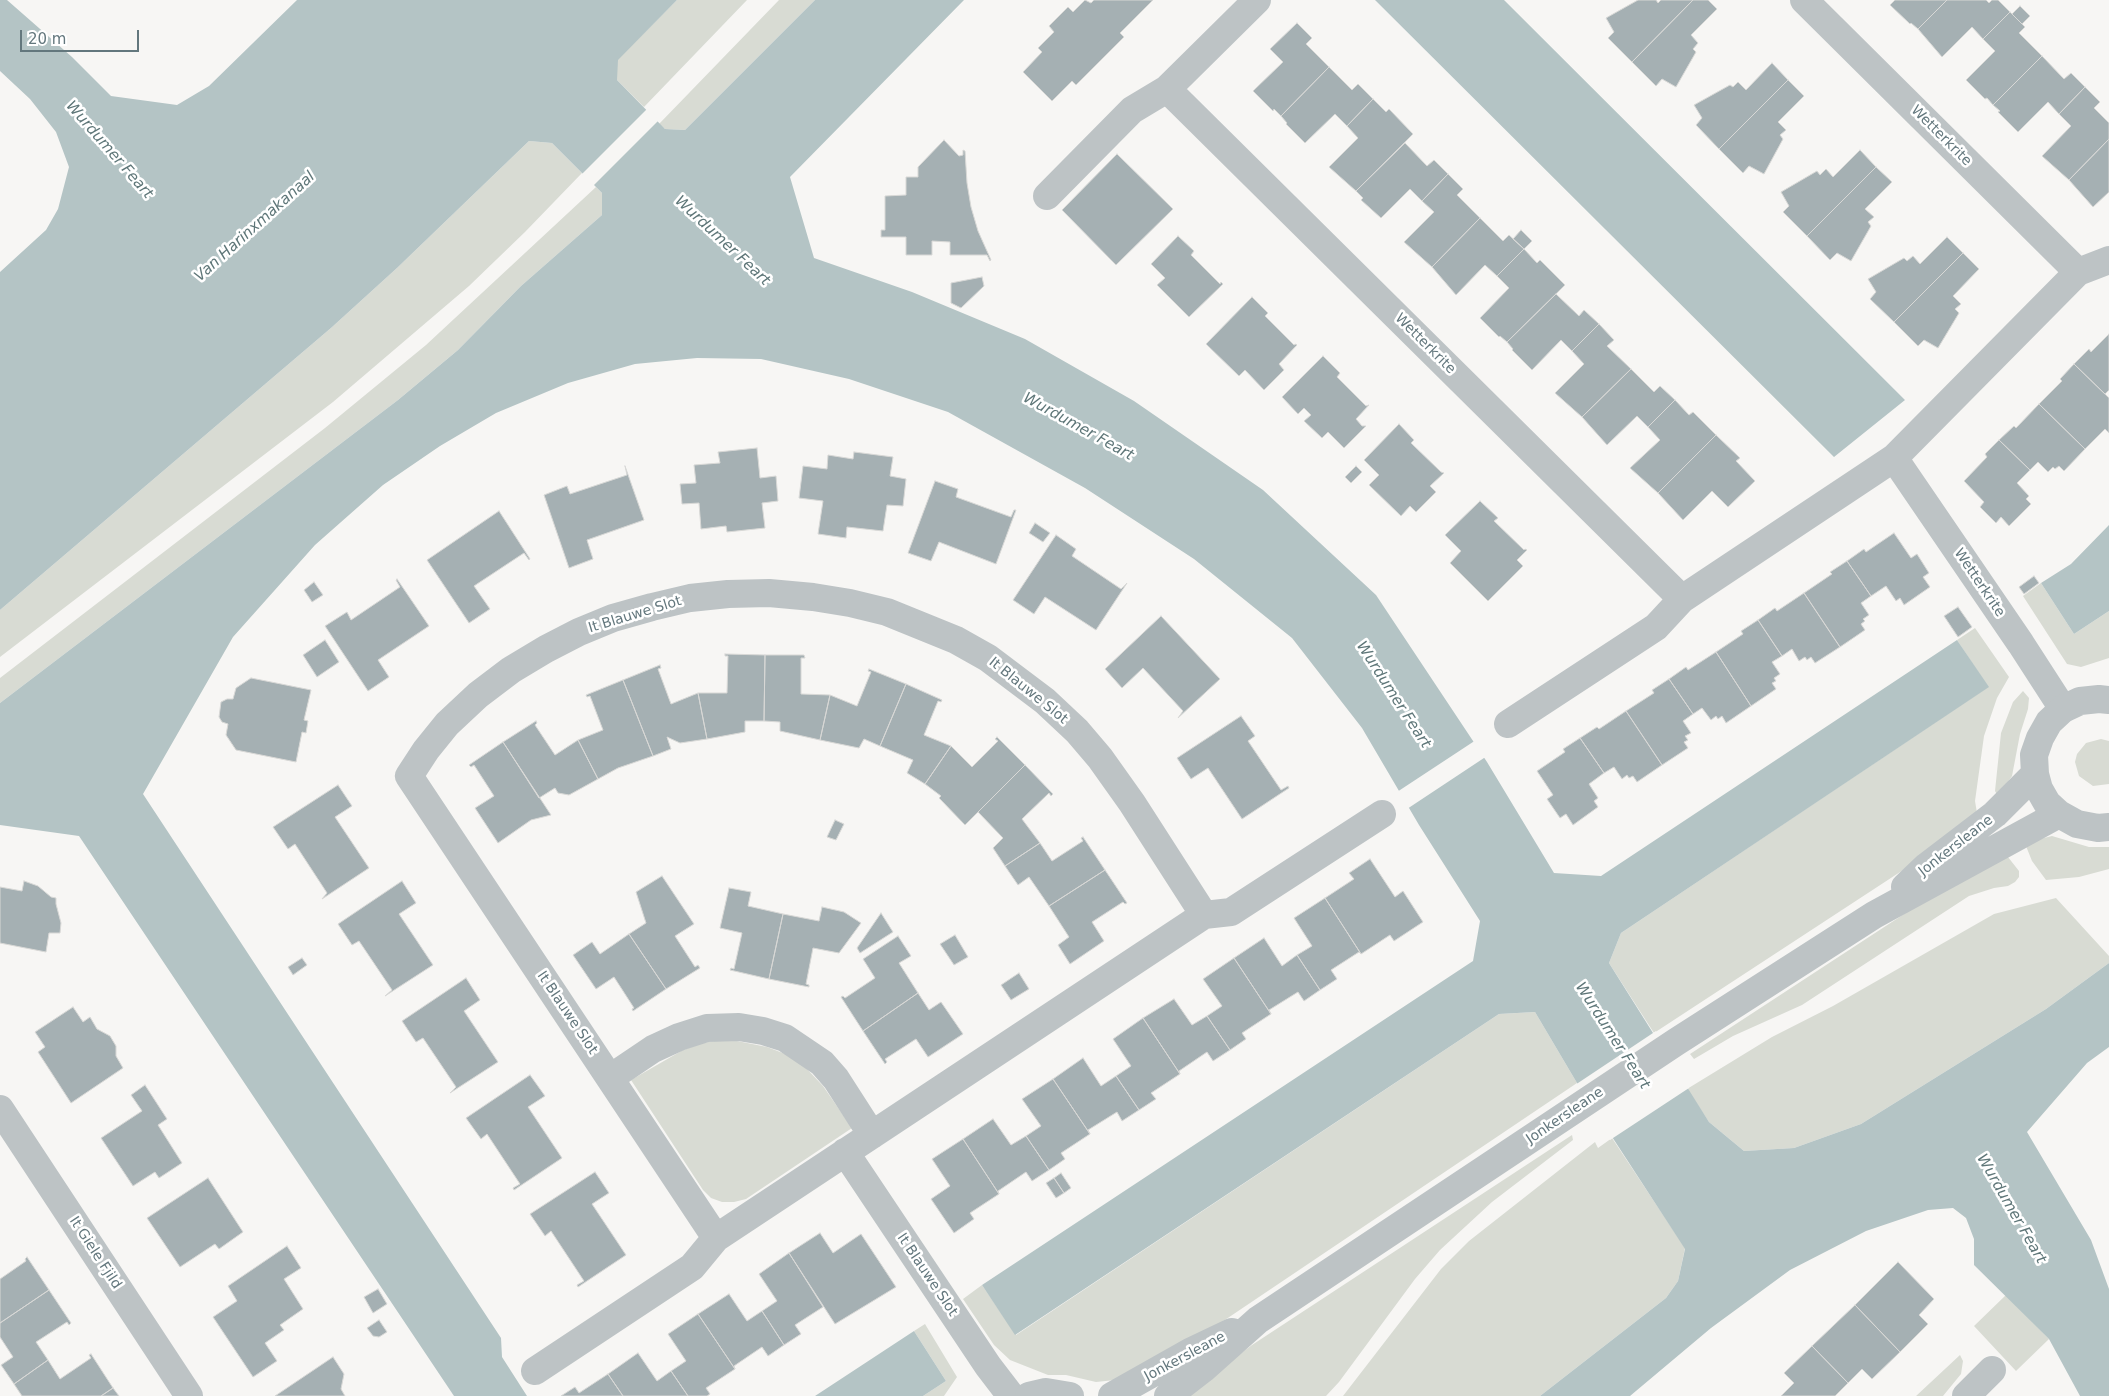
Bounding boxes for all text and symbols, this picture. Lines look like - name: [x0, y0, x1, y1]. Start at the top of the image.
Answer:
- scale bar: [22, 20, 141, 52]
- text: 20 m: [28, 30, 66, 48]
- water label: Wurdumer Feart: [62, 98, 156, 202]
- street label: Wetterkrite: [1907, 102, 1975, 170]
- water label: Van Harinxmakanaal: [191, 168, 319, 286]
- water label: Wurdumer Feart: [671, 192, 773, 290]
- street label: Wetterkrite: [1391, 310, 1459, 378]
- water label: Wurdumer Feart: [1020, 389, 1136, 465]
- street label: Wetterkrite: [1950, 546, 2008, 620]
- street label: It Blauwe Slot: [586, 593, 684, 637]
- water label: Wurdumer Feart: [1352, 638, 1434, 752]
- street label: It Blauwe Slot: [985, 654, 1071, 728]
- street label: Jonkersleane: [1916, 812, 1996, 880]
- street label: It Blauwe Slot: [533, 968, 601, 1058]
- water label: Wurdumer Feart: [1571, 979, 1653, 1093]
- street label: Jonkersleane: [1523, 1084, 1607, 1148]
- water label: Wurdumer Feart: [1972, 1151, 2050, 1267]
- street label: It Giele Fjild: [65, 1214, 125, 1292]
- street label: It Blauwe Slot: [893, 1230, 961, 1320]
- street label: Jonkersleane: [1142, 1329, 1228, 1385]

